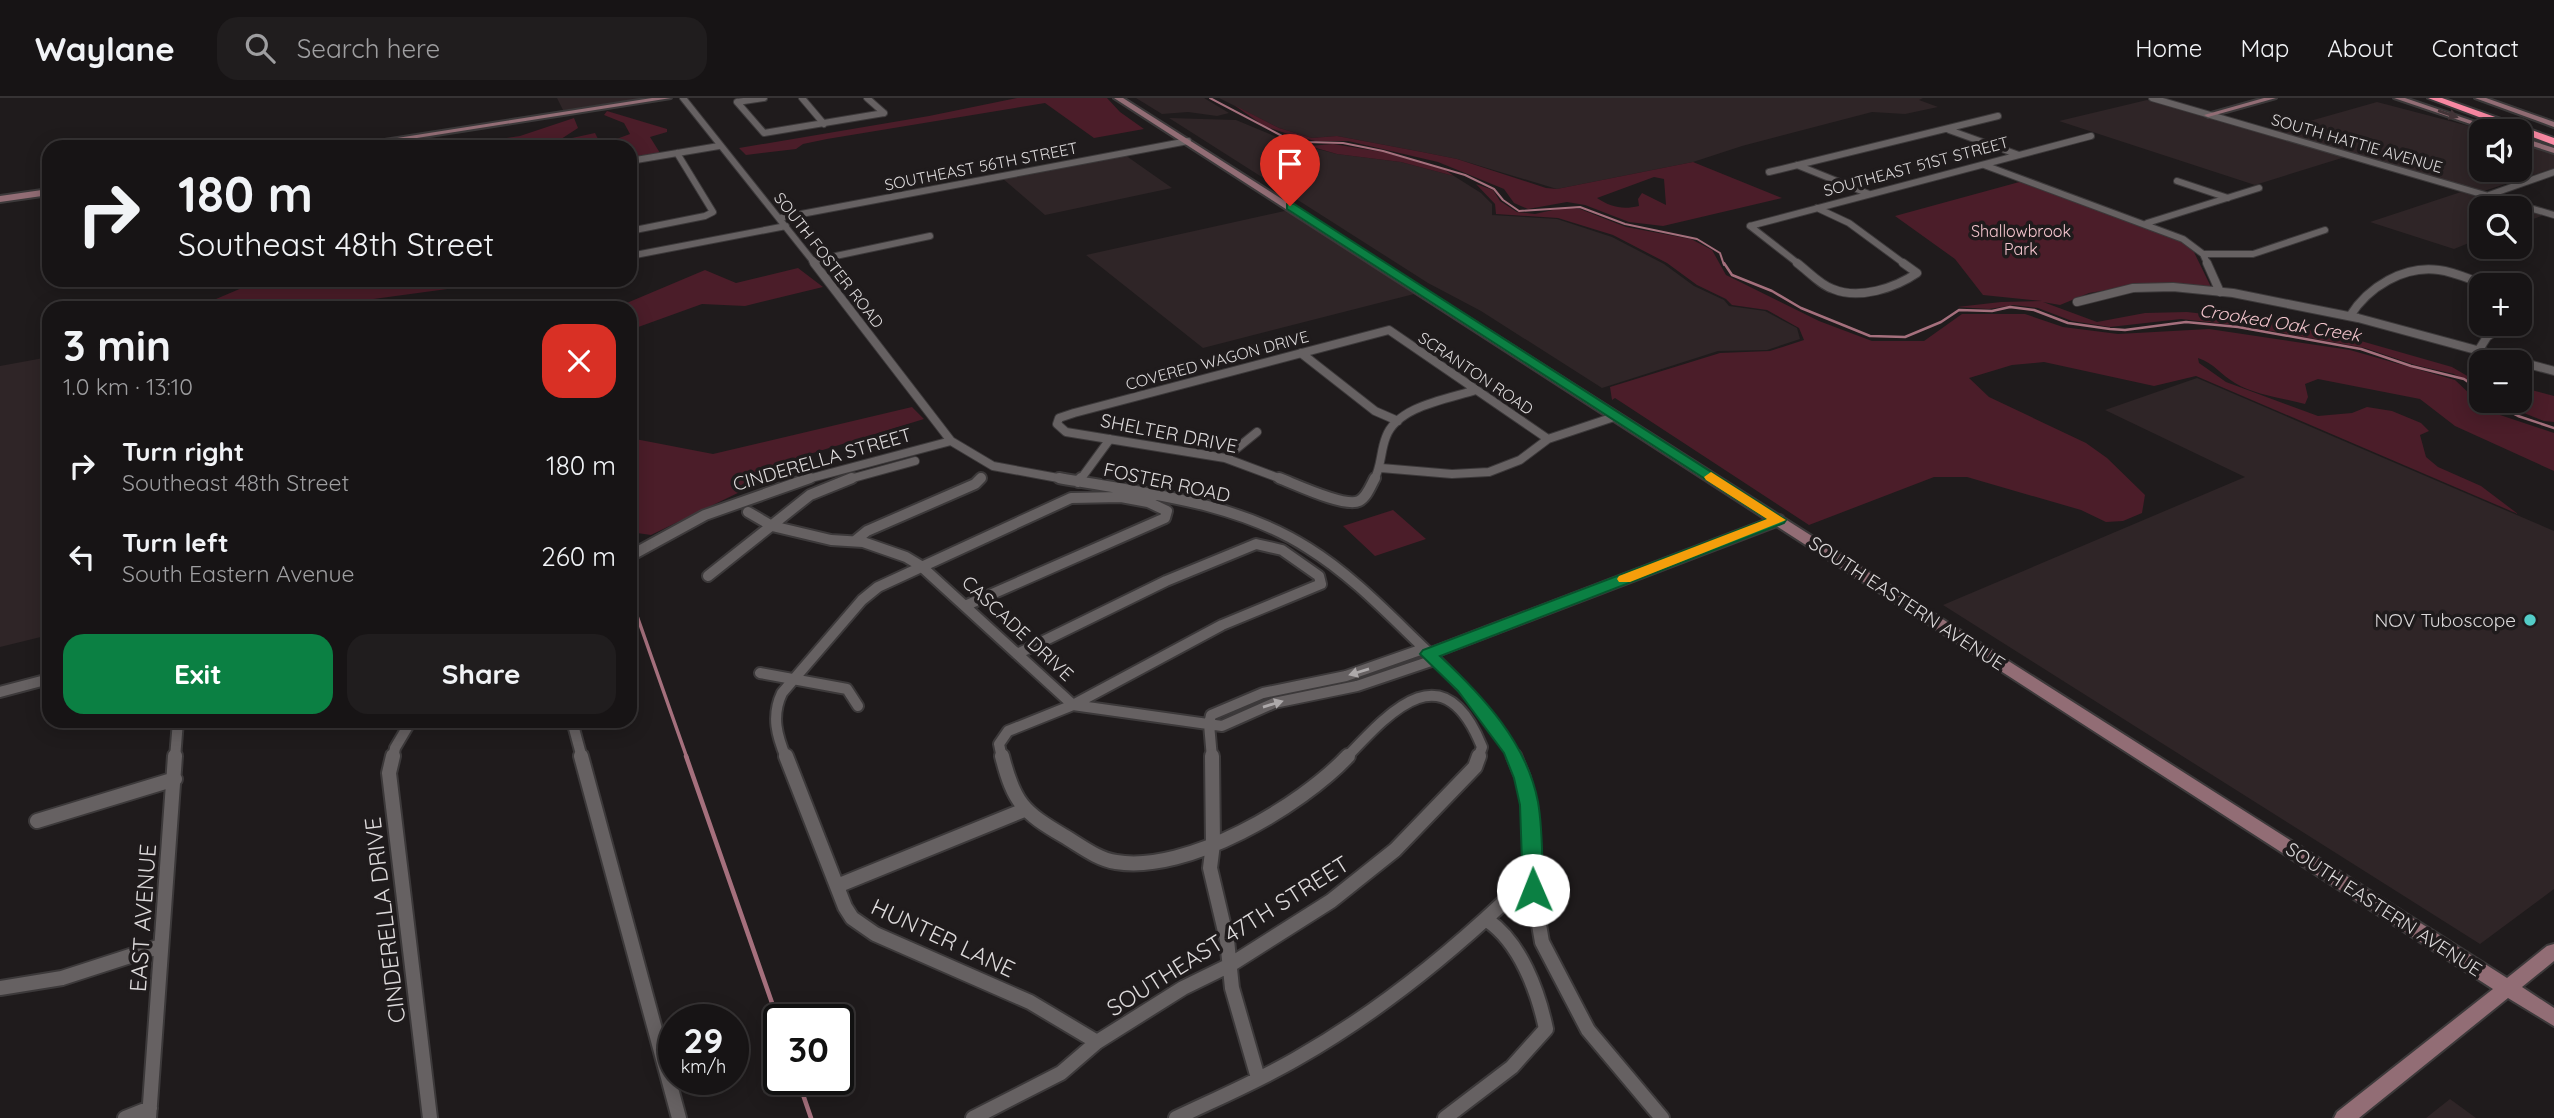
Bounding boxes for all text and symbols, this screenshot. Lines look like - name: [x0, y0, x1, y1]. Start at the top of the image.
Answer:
- search box: [217, 17, 707, 80]
- text: Waylane: [35, 28, 175, 69]
- icon: search: [241, 29, 279, 67]
- text: Search here: [297, 32, 440, 65]
- text: Home: [2135, 33, 2202, 63]
- text: Map: [2240, 33, 2289, 63]
- text: About: [2327, 33, 2394, 63]
- text: Contact: [2432, 33, 2519, 63]
- street label: SOUTH HATTIE AVENUE: [2269, 109, 2445, 177]
- one-way arrow: [2438, 109, 2459, 120]
- map controls: [2469, 119, 2532, 413]
- button: sound: [2469, 119, 2532, 182]
- street label: SOUTHEAST 51ST STREET: [1821, 132, 2011, 200]
- pin: [1260, 134, 1320, 206]
- street label: SOUTHEAST 56TH STREET: [883, 137, 1080, 195]
- icon: arrive: [1271, 145, 1309, 183]
- text: 180 m: [178, 163, 313, 224]
- icon: right: [63, 168, 154, 259]
- street label: SOUTH FOSTER ROAD: [770, 188, 888, 332]
- button: search: [2469, 196, 2532, 259]
- park label: Shallowbrook Park: [1971, 221, 2071, 259]
- text: Southeast 48th Street: [178, 224, 494, 264]
- button: +: [2469, 273, 2532, 336]
- water label: Crooked Oak Creek: [2198, 298, 2364, 347]
- text: 3 min: [63, 319, 171, 372]
- button: close: [542, 324, 616, 398]
- street label: COVERED WAGON DRIVE: [1123, 326, 1311, 394]
- street label: SCRANTON ROAD: [1415, 327, 1537, 419]
- button: −: [2469, 350, 2532, 413]
- text: 1.0 km · 13:10: [63, 372, 193, 401]
- street label: SHELTER DRIVE: [1099, 408, 1239, 458]
- street label: CINDERELLA STREET: [730, 422, 914, 496]
- text: Turn right: [122, 435, 244, 468]
- icon: right: [63, 447, 101, 485]
- text: 180 m: [546, 449, 616, 482]
- street label: FOSTER ROAD: [1101, 457, 1233, 507]
- text: Southeast 48th Street: [122, 468, 349, 497]
- text: Turn left: [122, 526, 229, 559]
- street label: SOUTH EASTERN AVENUE: [1804, 531, 2010, 675]
- icon: left: [63, 538, 101, 576]
- text: 260 m: [541, 540, 616, 573]
- text: South Eastern Avenue: [122, 559, 355, 588]
- street label: CASCADE DRIVE: [957, 570, 1079, 686]
- place label: NOV Tuboscope: [2375, 608, 2516, 632]
- marker: NOV Tuboscope: [2522, 612, 2538, 628]
- button: Exit: [63, 634, 333, 714]
- button: Share: [347, 634, 616, 714]
- one-way arrow: [1349, 667, 1370, 678]
- one-way arrow: [1262, 699, 1283, 709]
- street label: CINDERELLA DRIVE: [357, 815, 412, 1025]
- street label: SOUTH EASTERN AVENUE: [2281, 837, 2487, 981]
- street label: EAST AVENUE: [123, 843, 162, 993]
- street label: SOUTHEAST 47TH STREET: [1101, 849, 1355, 1022]
- position arrow: [1496, 853, 1570, 927]
- street label: HUNTER LANE: [867, 892, 1020, 984]
- speed limit sign: 30: [763, 1004, 854, 1095]
- text: 29: [684, 1018, 723, 1062]
- text: km/h: [681, 1055, 726, 1078]

